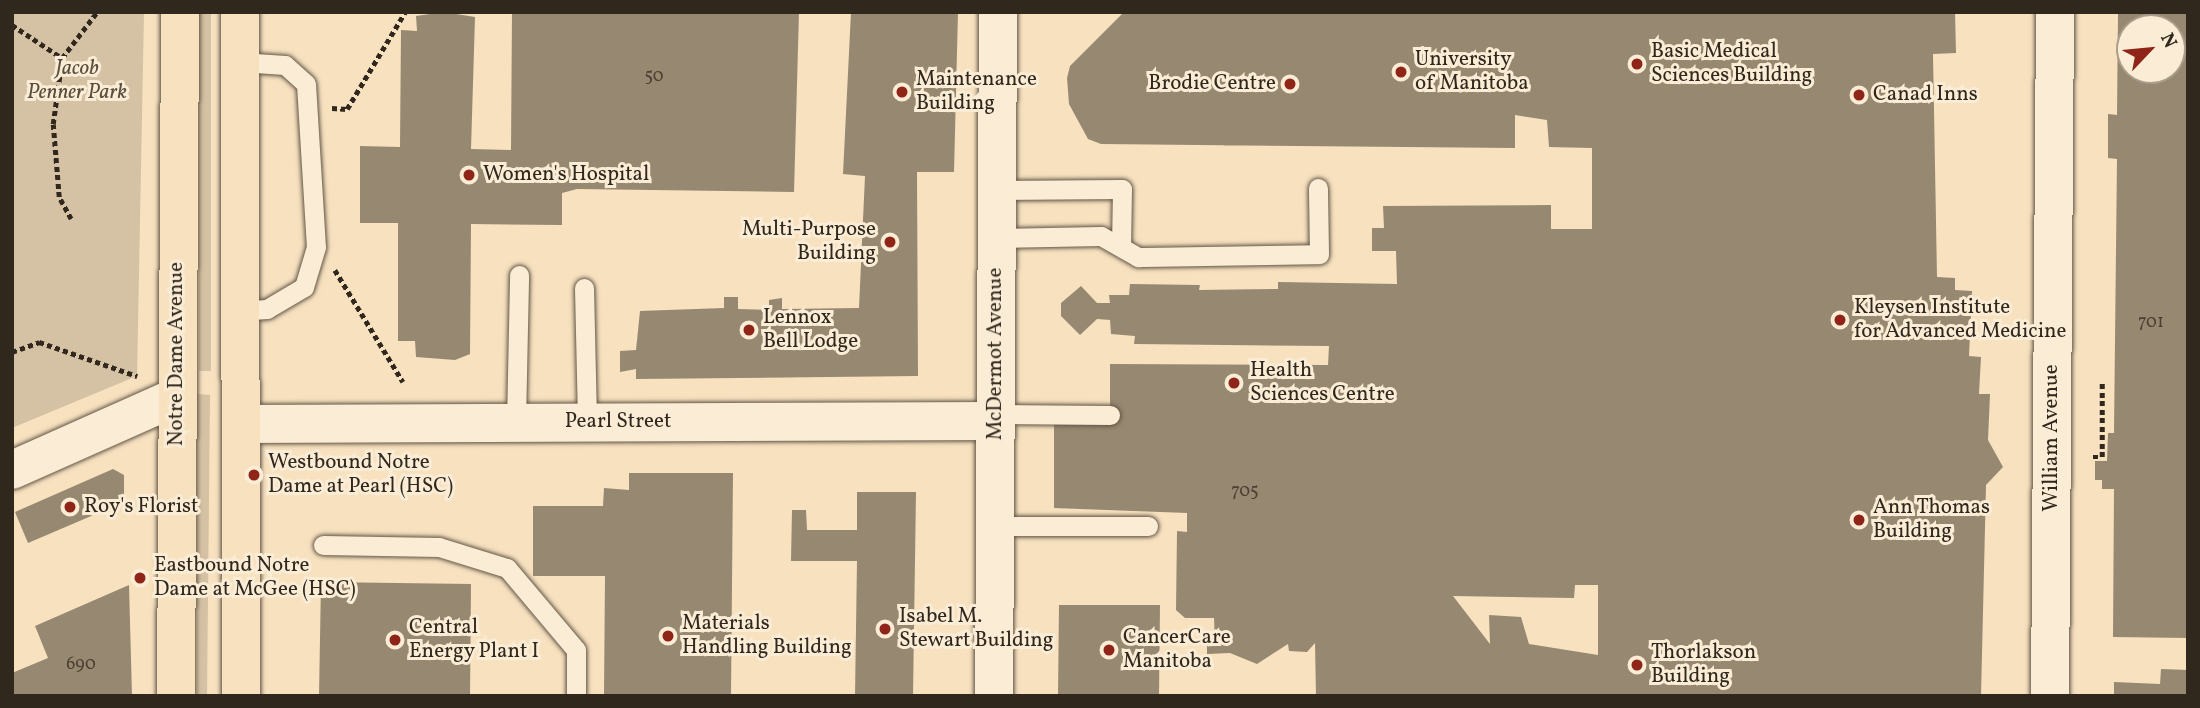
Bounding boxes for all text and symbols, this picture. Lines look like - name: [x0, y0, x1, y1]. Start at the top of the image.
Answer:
- north arrow: [2116, 14, 2186, 84]
- text: N: [2153, 29, 2183, 53]
- place label: Basic Medical Sciences Building: [1651, 39, 1812, 89]
- place label: University of Manitoba: [1415, 47, 1526, 97]
- park label: Jacob Penner Park: [27, 56, 127, 106]
- marker: Basic Medical Sciences Building: [1629, 56, 1645, 72]
- marker: University of Manitoba: [1393, 64, 1409, 80]
- house number: 50: [644, 66, 664, 88]
- place label: Maintenance Building: [916, 67, 1037, 117]
- place label: Brodie Centre: [1148, 71, 1276, 97]
- marker: Brodie Centre: [1282, 76, 1298, 92]
- place label: Canad Inns: [1873, 82, 1978, 108]
- marker: Maintenance Building: [894, 84, 910, 100]
- marker: Canad Inns: [1851, 87, 1867, 103]
- place label: Women's Hospital: [483, 162, 649, 188]
- marker: Women's Hospital: [461, 167, 477, 183]
- place label: Multi-Purpose Building: [742, 217, 876, 267]
- marker: Multi-Purpose Building: [882, 234, 898, 250]
- street label: Notre Dame Avenue: [164, 262, 190, 446]
- street label: McDermot Avenue: [983, 268, 1009, 440]
- place label: Kleysen Institute for Advanced Medicine: [1854, 295, 2066, 345]
- place label: Lennox Bell Lodge: [763, 305, 858, 355]
- marker: Kleysen Institute for Advanced Medicine: [1832, 312, 1848, 328]
- house number: 701: [2138, 312, 2164, 334]
- marker: Lennox Bell Lodge: [741, 322, 757, 338]
- place label: Health Sciences Centre: [1250, 358, 1395, 408]
- street label: William Avenue: [2039, 364, 2065, 512]
- marker: Health Sciences Centre: [1224, 373, 1244, 393]
- street label: Pearl Street: [565, 409, 671, 435]
- place label: Westbound Notre Dame at Pearl (HSC): [268, 450, 453, 500]
- marker: Westbound Notre Dame at Pearl (HSC): [246, 467, 262, 483]
- house number: 705: [1231, 481, 1259, 503]
- place label: Roy's Florist: [84, 494, 198, 520]
- place label: Ann Thomas Building: [1873, 495, 1991, 545]
- marker: Roy's Florist: [62, 499, 78, 515]
- marker: Ann Thomas Building: [1851, 512, 1867, 528]
- place label: Eastbound Notre Dame at McGee (HSC): [154, 553, 356, 603]
- marker: Eastbound Notre Dame at McGee (HSC): [132, 570, 148, 586]
- place label: Isabel M. Stewart Building: [899, 604, 1054, 654]
- place label: Materials Handling Building: [682, 611, 852, 661]
- place label: Central Energy Plant I: [409, 615, 540, 665]
- marker: Isabel M. Stewart Building: [877, 621, 893, 637]
- place label: CancerCare Manitoba: [1123, 625, 1231, 675]
- marker: Materials Handling Building: [660, 628, 676, 644]
- marker: Central Energy Plant I: [387, 632, 403, 648]
- place label: Thorlakson Building: [1651, 640, 1756, 690]
- marker: CancerCare Manitoba: [1101, 642, 1117, 658]
- house number: 690: [66, 654, 96, 676]
- marker: Thorlakson Building: [1629, 657, 1645, 673]

